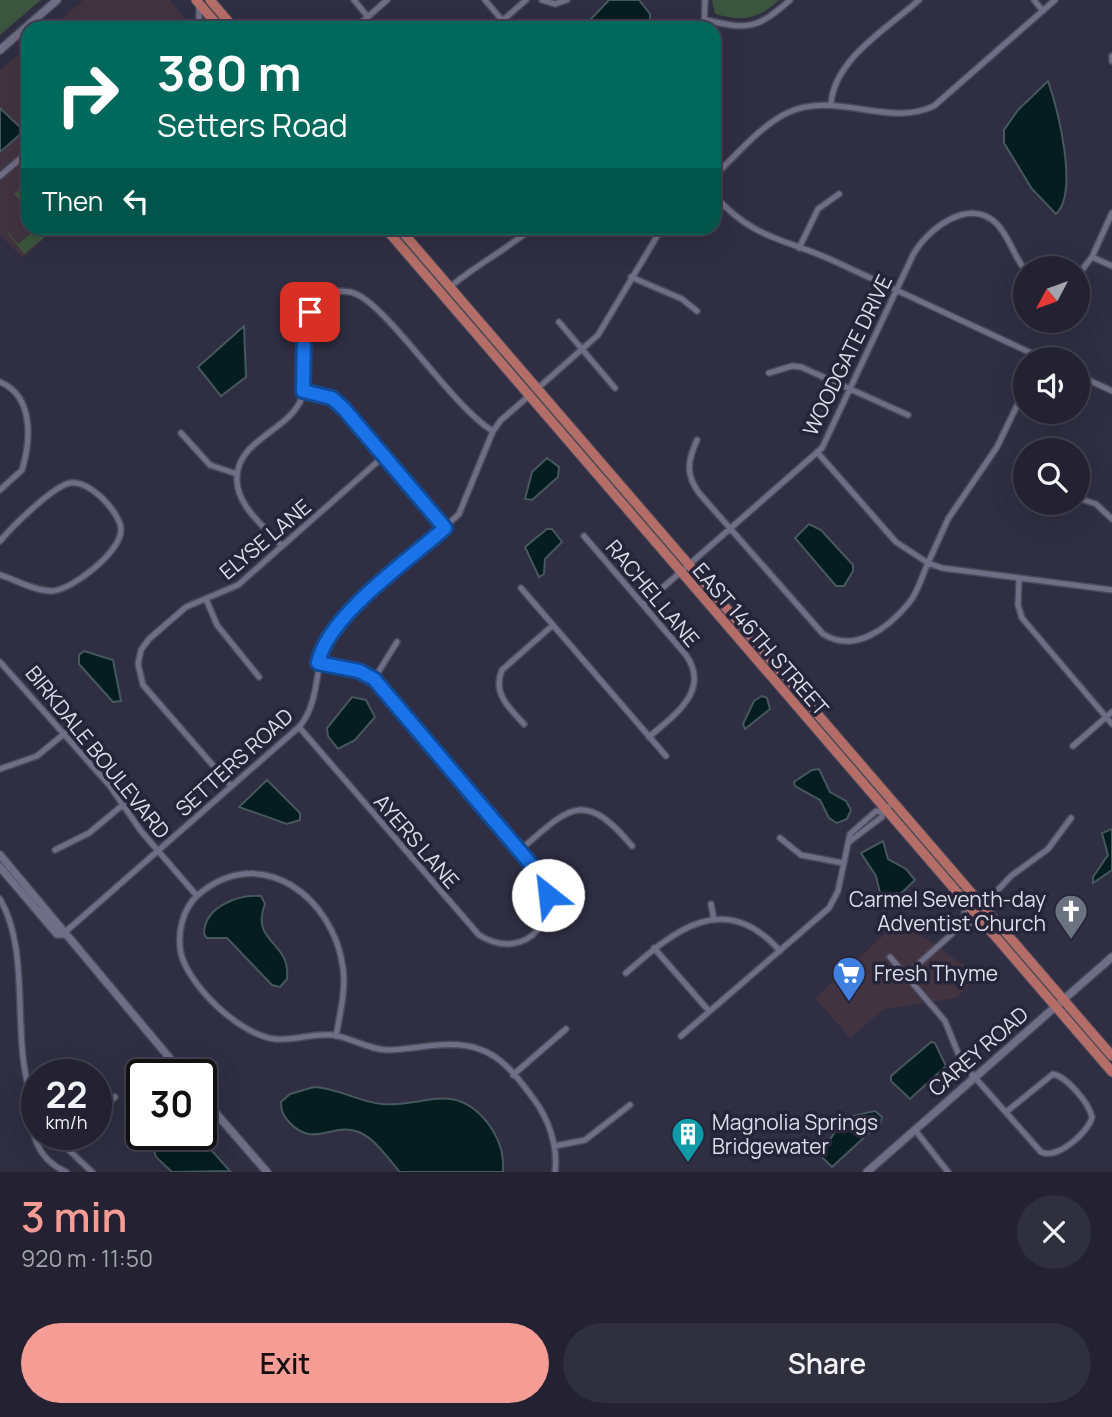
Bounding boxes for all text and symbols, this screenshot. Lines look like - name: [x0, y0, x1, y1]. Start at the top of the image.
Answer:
- text: 380 m: [157, 39, 302, 106]
- icon: right: [42, 49, 133, 140]
- text: Setters Road: [157, 103, 348, 147]
- icon: left: [117, 182, 155, 220]
- text: Then: [42, 183, 103, 219]
- north arrow: [1013, 256, 1090, 332]
- map controls: [1013, 256, 1090, 515]
- street label: WOODGATE DRIVE: [796, 270, 898, 440]
- pin: [280, 282, 340, 342]
- icon: arrive: [291, 293, 329, 331]
- button: sound: [1013, 347, 1090, 424]
- button: search: [1013, 438, 1090, 515]
- street label: ELYSE LANE: [213, 493, 317, 585]
- street label: RACHEL LANE: [600, 534, 706, 652]
- street label: EAST 146TH STREET: [687, 557, 835, 722]
- street label: BIRKDALE BOULEVARD: [20, 660, 176, 844]
- street label: SETTERS ROAD: [169, 702, 299, 822]
- street label: AYERS LANE: [368, 788, 466, 894]
- position arrow: [511, 858, 585, 932]
- place label: Carmel Seventh-day Adventist Church: [849, 885, 1046, 937]
- church icon: Carmel Seventh-day Adventist Church: [1052, 892, 1090, 941]
- supermarket icon: Fresh Thyme: [830, 954, 868, 1003]
- place label: Fresh Thyme: [874, 959, 998, 987]
- street label: CAREY ROAD: [922, 1000, 1034, 1102]
- speed limit sign: 30: [126, 1059, 217, 1150]
- text: 22: [46, 1071, 87, 1119]
- place label: Magnolia Springs Bridgewater: [712, 1108, 878, 1160]
- text: km/h: [46, 1110, 87, 1134]
- building icon: Magnolia Springs Bridgewater: [669, 1115, 707, 1164]
- text: 3 min: [21, 1187, 127, 1245]
- button: close: [1017, 1195, 1091, 1269]
- text: 920 m · 11:50: [21, 1242, 153, 1274]
- button: Exit: [21, 1323, 549, 1403]
- button: Share: [563, 1323, 1091, 1403]

